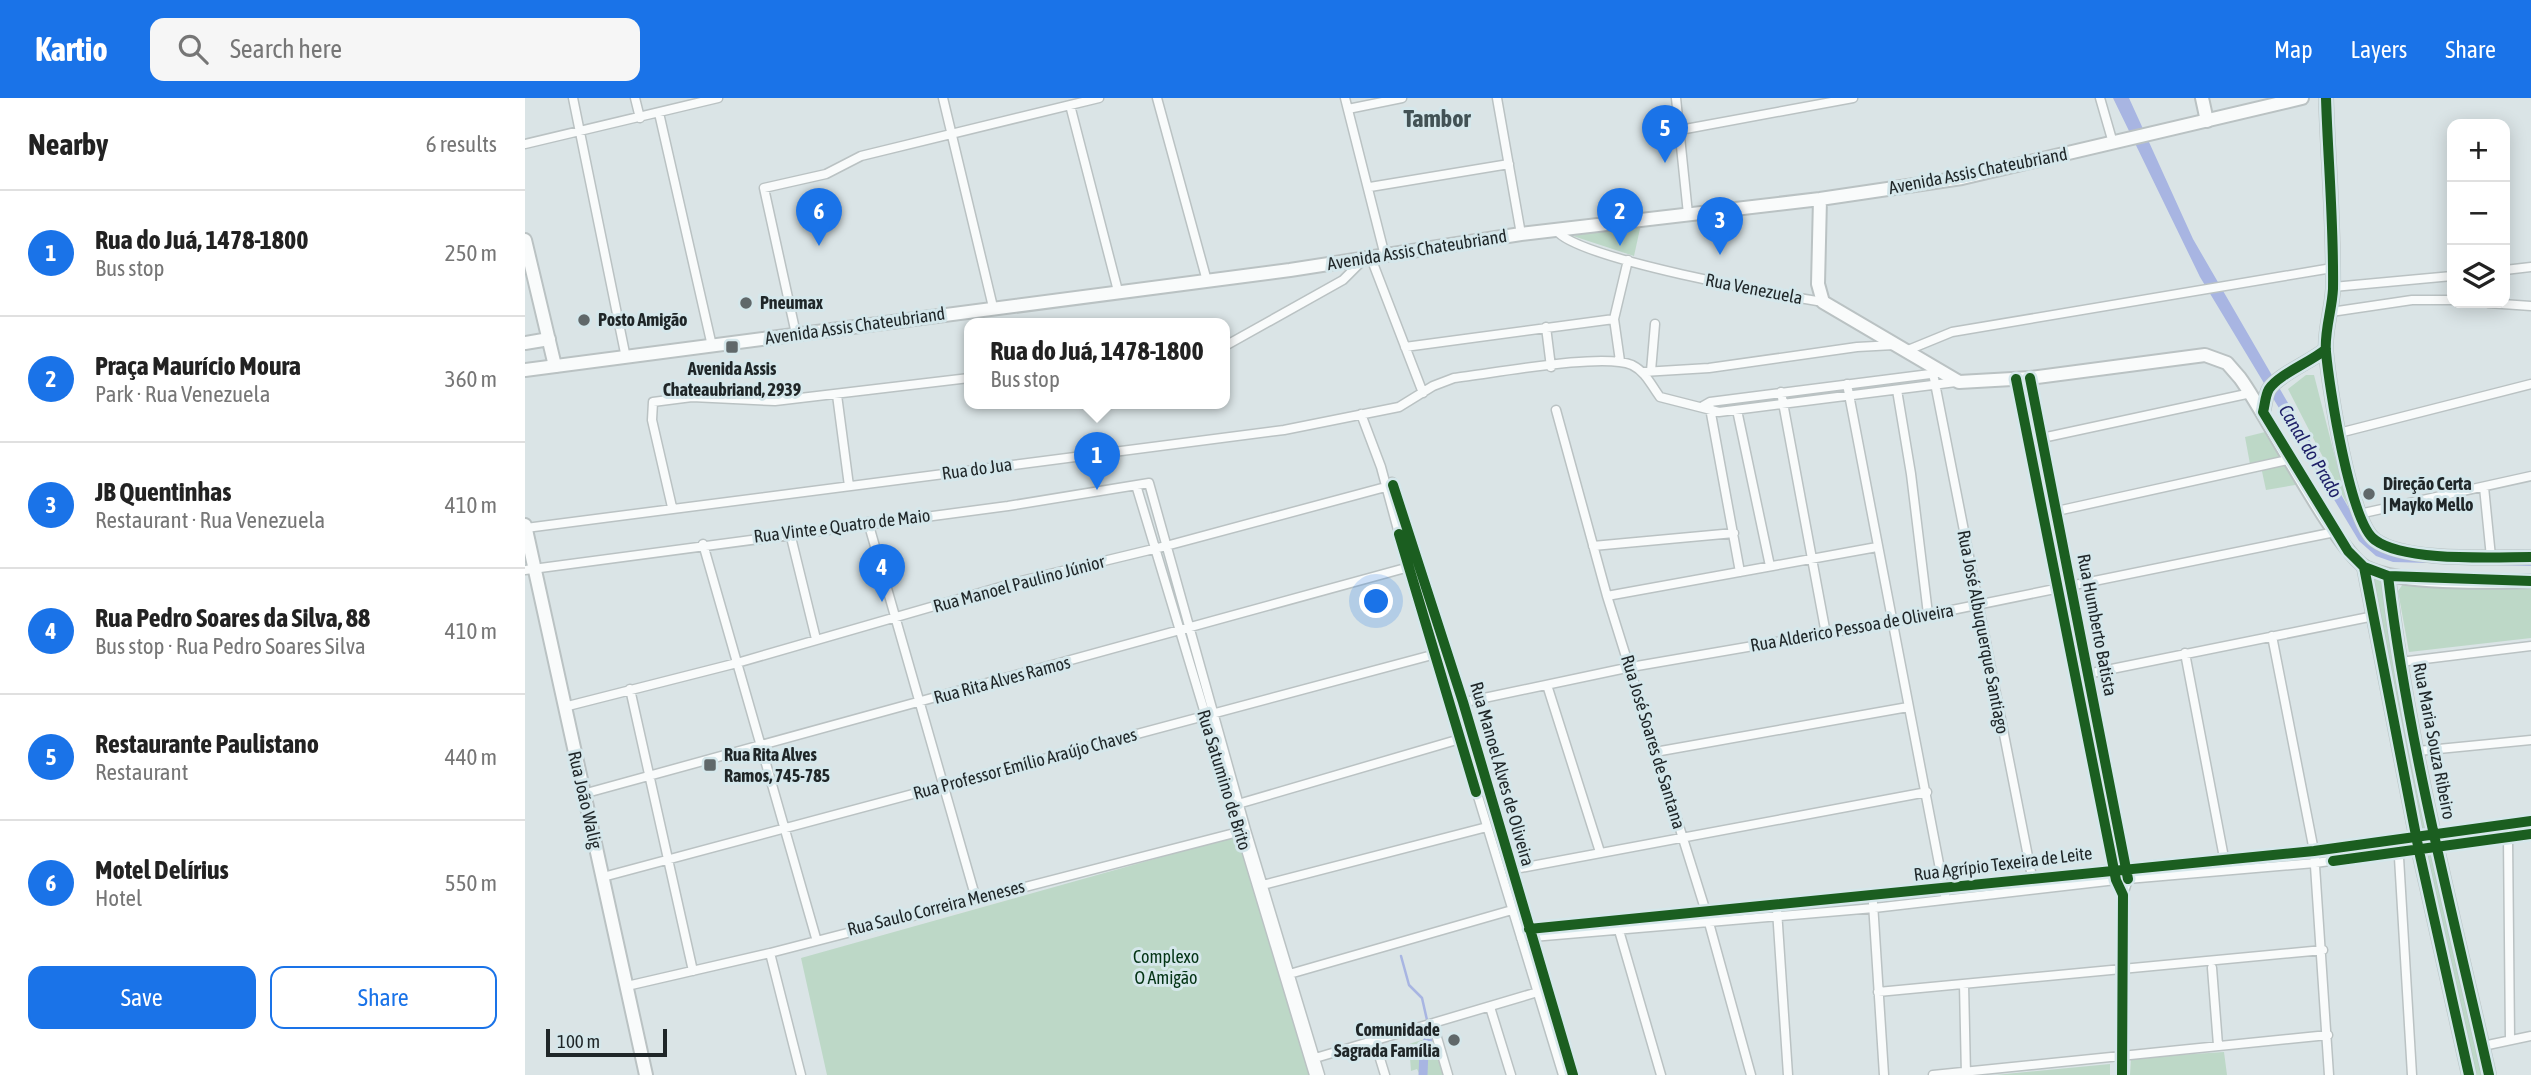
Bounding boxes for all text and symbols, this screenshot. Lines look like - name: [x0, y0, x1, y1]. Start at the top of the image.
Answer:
- search box: [150, 18, 640, 81]
- text: Kartio: [35, 30, 108, 68]
- icon: search: [174, 30, 212, 68]
- text: Search here: [230, 34, 342, 64]
- text: Map: [2274, 36, 2313, 63]
- text: Layers: [2351, 36, 2407, 63]
- text: Share: [2445, 36, 2496, 63]
- district label: Tambor: [1403, 105, 1471, 132]
- pin: 5: [1642, 105, 1688, 163]
- map controls: [2447, 119, 2510, 308]
- button: +: [2447, 119, 2510, 182]
- text: Nearby: [28, 127, 108, 161]
- text: 6 results: [426, 131, 497, 157]
- street label: Avenida Assis Chateubriand: [1887, 143, 2069, 198]
- button: −: [2447, 182, 2510, 245]
- pin: 6: [796, 188, 842, 246]
- pin: 2: [1597, 188, 1643, 246]
- pin: 3: [1697, 197, 1743, 255]
- text: Rua do Juá, 1478-1800: [95, 225, 308, 255]
- street label: Avenida Assis Chateubriand: [1326, 225, 1508, 274]
- text: 1: [46, 240, 56, 266]
- text: 250 m: [445, 240, 497, 266]
- button: layers: [2447, 245, 2510, 308]
- text: Bus stop: [95, 255, 165, 281]
- street label: Rua Venezuela: [1704, 269, 1804, 308]
- place label: Pneumax: [760, 292, 824, 313]
- marker: Pneumax: [738, 295, 754, 311]
- street label: Avenida Assis Chateubriand: [764, 302, 946, 349]
- place label: Posto Amigão: [598, 309, 688, 330]
- marker: Posto Amigão: [576, 312, 592, 328]
- popup: [964, 318, 1230, 409]
- text: Rua do Juá, 1478-1800: [990, 336, 1204, 366]
- marker: Avenida Assis Chateaubriand, 2939: [724, 339, 740, 355]
- text: Praça Maurício Moura: [95, 351, 301, 381]
- place label: Avenida Assis Chateaubriand, 2939: [663, 358, 801, 400]
- text: 2: [46, 366, 56, 392]
- text: 360 m: [445, 366, 497, 392]
- text: Bus stop: [990, 366, 1060, 392]
- text: Park · Rua Venezuela: [95, 381, 270, 407]
- water label: Canal do Prado: [2275, 400, 2347, 502]
- pin: 1: [1074, 432, 1120, 490]
- street label: Rua do Jua: [940, 453, 1013, 484]
- place label: Direção Certa | Mayko Mello: [2383, 473, 2473, 515]
- text: JB Quentinhas: [95, 477, 231, 507]
- marker: Direção Certa | Mayko Mello: [2361, 486, 2377, 502]
- text: 3: [46, 492, 56, 518]
- text: 410 m: [445, 492, 497, 518]
- street label: Rua Vinte e Quatro de Maio: [752, 504, 931, 547]
- text: Restaurant · Rua Venezuela: [95, 507, 325, 533]
- street label: Rua José Albuquerque Santiago: [1953, 528, 2014, 736]
- pin: 4: [859, 544, 905, 602]
- street label: Rua Manoel Paulino Júnior: [931, 550, 1108, 617]
- street label: Rua Humberto Batista: [2073, 552, 2122, 698]
- your location: [1359, 584, 1393, 618]
- street label: Rua Alderico Pessoa de Oliveira: [1749, 599, 1955, 656]
- text: Rua Pedro Soares da Silva, 88: [95, 603, 370, 633]
- text: 4: [46, 618, 56, 644]
- text: 410 m: [445, 618, 497, 644]
- text: Bus stop · Rua Pedro Soares Silva: [95, 633, 366, 659]
- street label: Rua Rita Alves Ramos: [931, 651, 1072, 708]
- street label: Rua José Soares de Santana: [1617, 652, 1690, 831]
- street label: Rua Maria Souza Ribeiro: [2409, 661, 2460, 821]
- street label: Rua Manoel Alves de Oliveira: [1466, 679, 1539, 868]
- street label: Rua Satumino de Brito: [1193, 707, 1256, 853]
- street label: Rua Professor Emílio Araújo Chaves: [911, 724, 1139, 804]
- text: Restaurante Paulistano: [95, 729, 319, 759]
- text: 5: [46, 744, 56, 770]
- text: 440 m: [445, 744, 497, 770]
- place label: Rua Rita Alves Ramos, 745-785: [724, 744, 830, 786]
- street label: Rua João Walig: [564, 749, 607, 851]
- marker: Rua Rita Alves Ramos, 745-785: [702, 757, 718, 773]
- text: Restaurant: [95, 759, 188, 785]
- street label: Rua Agrípio Texeira de Leite: [1912, 842, 2093, 885]
- text: Motel Delírius: [95, 855, 229, 885]
- text: 6: [46, 870, 56, 896]
- text: 550 m: [445, 870, 497, 896]
- street label: Rua Saulo Correira Meneses: [845, 875, 1027, 940]
- text: Hotel: [95, 885, 142, 911]
- park label: Complexo O Amigão: [1133, 946, 1199, 988]
- button: Save: [28, 966, 256, 1029]
- button: Share: [270, 966, 497, 1029]
- place label: Comunidade Sagrada Família: [1334, 1019, 1440, 1061]
- scale bar: [546, 1026, 667, 1058]
- text: 100 m: [557, 1030, 600, 1052]
- marker: Comunidade Sagrada Família: [1446, 1032, 1462, 1048]

